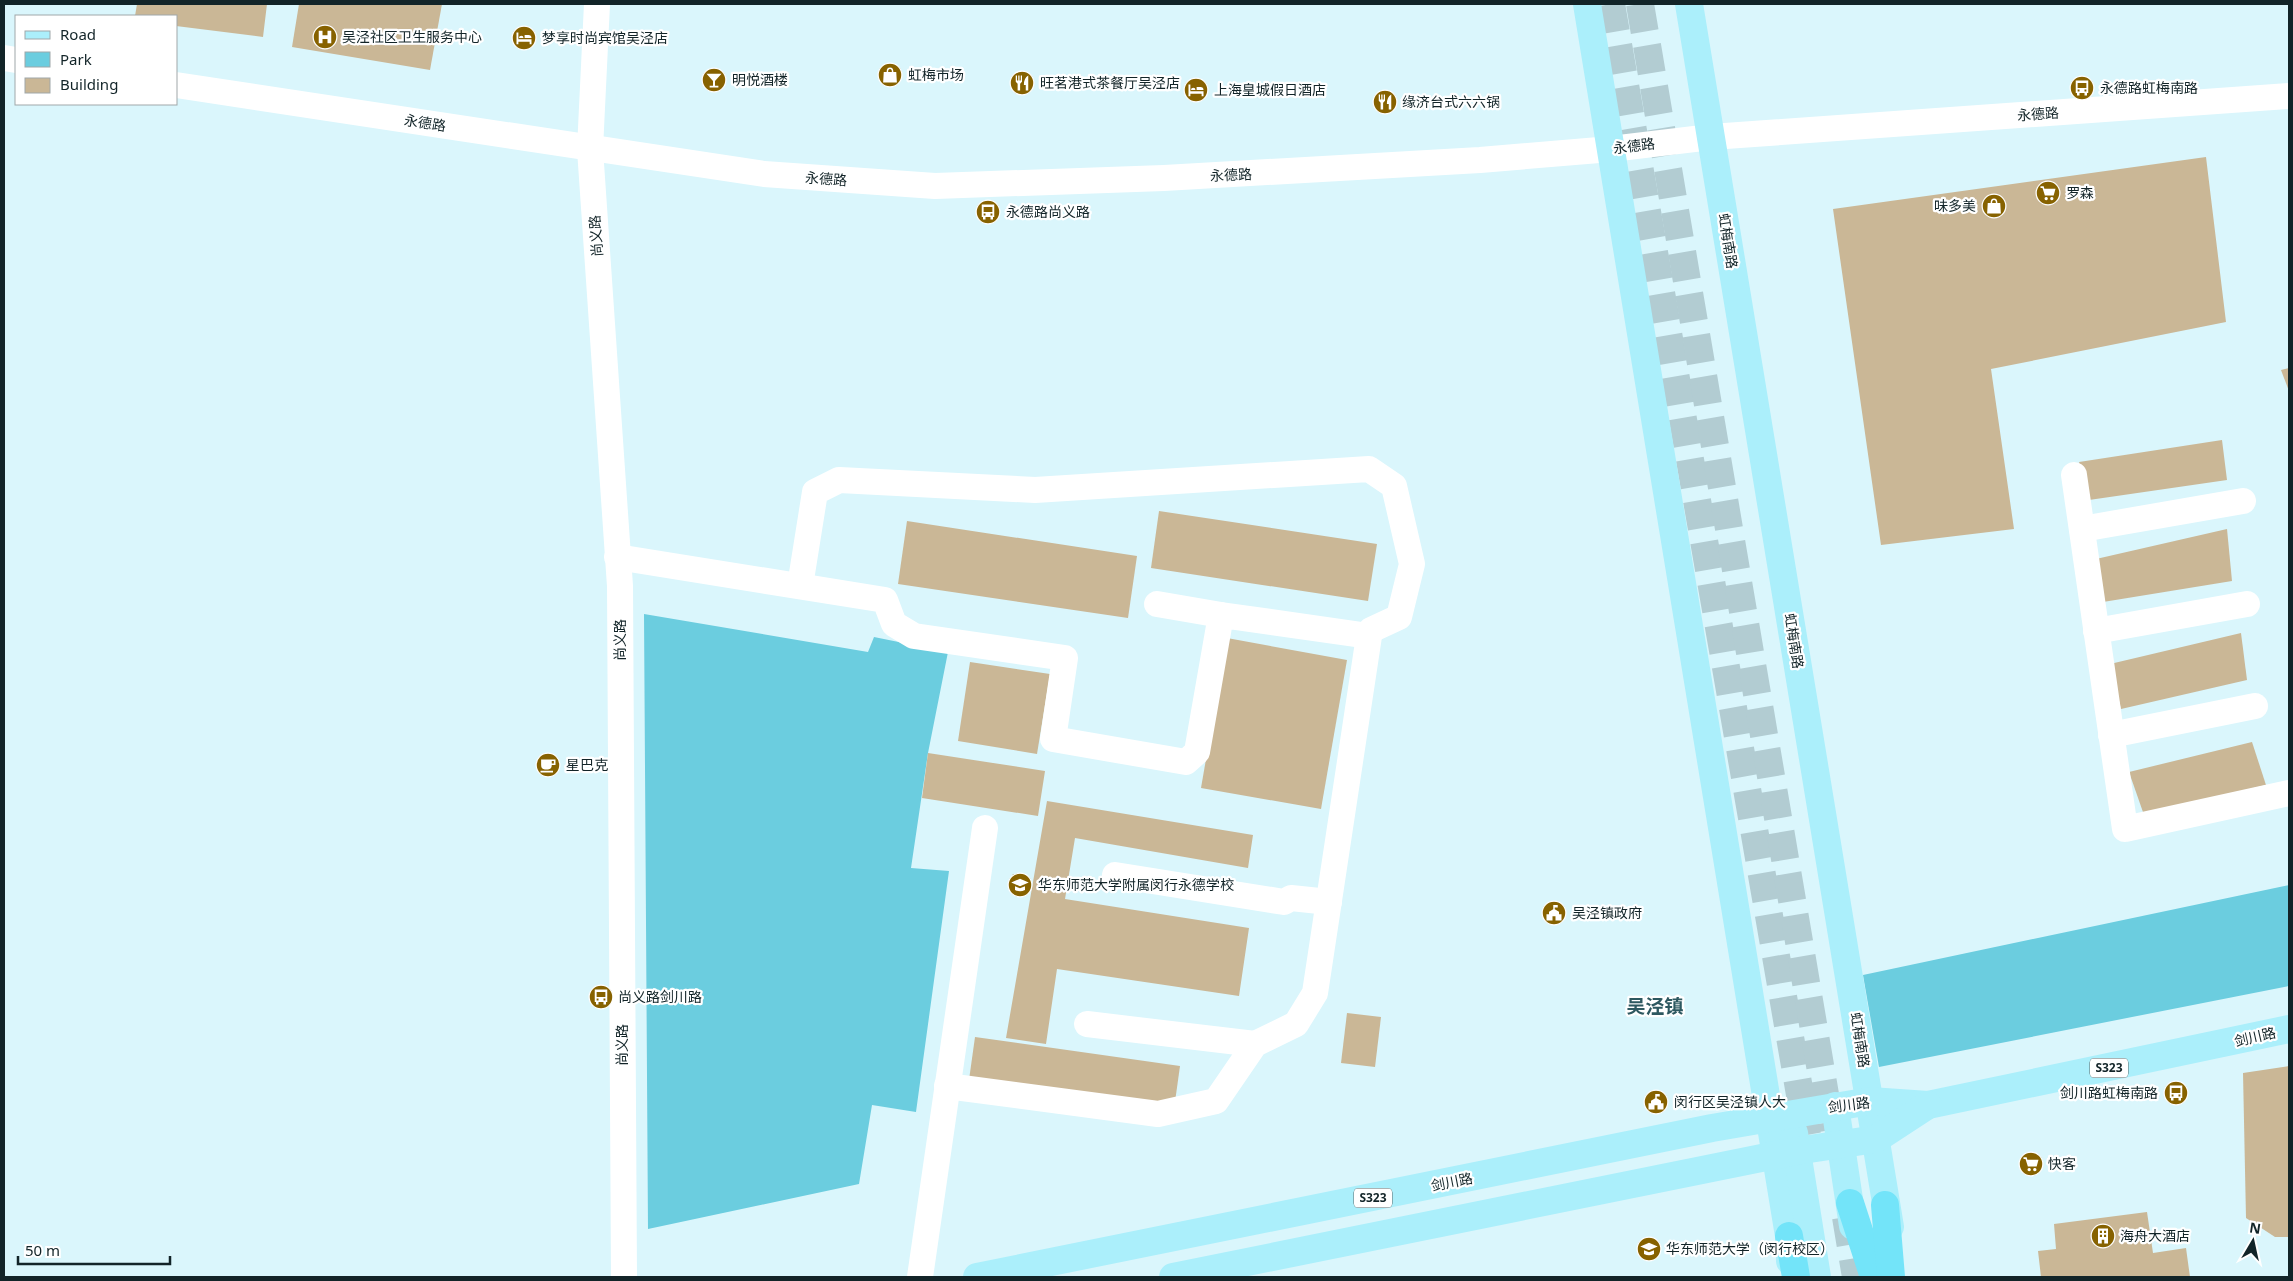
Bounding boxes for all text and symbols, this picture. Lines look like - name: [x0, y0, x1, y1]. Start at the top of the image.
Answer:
- legend: [15, 15, 178, 105]
- text: Road: [60, 24, 96, 44]
- hospital icon: 吴泾社区卫生服务中心: [312, 24, 338, 50]
- hotel icon: 梦享时尚宾馆吴泾店: [511, 25, 537, 51]
- place label: 吴泾社区卫生服务中心: [342, 27, 482, 46]
- place label: 梦享时尚宾馆吴泾店: [542, 28, 668, 47]
- text: Park: [60, 49, 92, 69]
- shop icon: 虹梅市场: [877, 62, 903, 88]
- place label: 虹梅市场: [908, 65, 964, 84]
- bar icon: 明悦酒楼: [701, 67, 727, 93]
- place label: 明悦酒楼: [732, 70, 788, 89]
- restaurant icon: 旺茗港式茶餐厅吴泾店: [1009, 70, 1035, 96]
- place label: 旺茗港式茶餐厅吴泾店: [1040, 73, 1180, 92]
- text: Building: [60, 74, 118, 94]
- bus stop icon: 永德路虹梅南路: [2069, 75, 2095, 101]
- hotel icon: 上海皇城假日酒店: [1183, 77, 1209, 103]
- place label: 永德路虹梅南路: [2100, 78, 2198, 97]
- place label: 上海皇城假日酒店: [1214, 80, 1326, 99]
- restaurant icon: 缘济台式六六锅: [1372, 89, 1398, 115]
- place label: 缘济台式六六锅: [1402, 92, 1500, 111]
- street label: 永德路: [2016, 103, 2060, 124]
- street label: 永德路: [403, 110, 447, 135]
- street label: 永德路: [1612, 134, 1656, 157]
- street label: 永德路: [1210, 164, 1252, 185]
- street label: 永德路: [804, 168, 848, 189]
- supermarket icon: 罗森: [2035, 180, 2061, 206]
- place label: 罗森: [2066, 183, 2094, 202]
- shop icon: 味多美: [1981, 193, 2007, 219]
- place label: 味多美: [1934, 196, 1976, 215]
- bus stop icon: 永德路尚义路: [975, 199, 1001, 225]
- place label: 永德路尚义路: [1006, 202, 1090, 221]
- street label: 虹梅南路: [1715, 212, 1742, 270]
- street label: 尚义路: [585, 214, 606, 258]
- street label: 虹梅南路: [1781, 612, 1808, 670]
- street label: 尚义路: [610, 619, 629, 661]
- cafe icon: 星巴克: [535, 752, 561, 778]
- place label: 星巴克: [566, 755, 608, 774]
- school or university icon: 华东师范大学附属闵行永德学校: [1007, 872, 1033, 898]
- place label: 华东师范大学附属闵行永德学校: [1038, 875, 1234, 894]
- public building icon: 吴泾镇政府: [1541, 900, 1567, 926]
- place label: 吴泾镇政府: [1572, 903, 1642, 922]
- bus stop icon: 尚义路剑川路: [588, 984, 614, 1010]
- place label: 尚义路剑川路: [618, 987, 702, 1006]
- district label: 吴泾镇: [1626, 993, 1684, 1019]
- street label: 虹梅南路: [1847, 1011, 1874, 1069]
- street label: 剑川路: [2232, 1023, 2277, 1050]
- street label: 尚义路: [612, 1024, 631, 1066]
- road number: S323: [2090, 1058, 2128, 1078]
- bus stop icon: 剑川路虹梅南路: [2163, 1080, 2189, 1106]
- place label: 剑川路虹梅南路: [2060, 1083, 2158, 1102]
- public building icon: 闵行区吴泾镇人大: [1643, 1089, 1669, 1115]
- place label: 闵行区吴泾镇人大: [1674, 1092, 1786, 1111]
- street label: 剑川路: [1827, 1093, 1871, 1116]
- supermarket icon: 快客: [2018, 1151, 2044, 1177]
- place label: 快客: [2048, 1154, 2076, 1173]
- street label: 剑川路: [1429, 1168, 1474, 1195]
- road number: S323: [1354, 1188, 1392, 1208]
- north arrow: [2228, 1216, 2278, 1266]
- text: N: [2248, 1217, 2262, 1238]
- building icon: 海舟大酒店: [2090, 1223, 2116, 1249]
- place label: 海舟大酒店: [2120, 1226, 2190, 1245]
- scale bar: [18, 1234, 170, 1266]
- school or university icon: 华东师范大学（闵行校区）: [1636, 1236, 1662, 1262]
- place label: 华东师范大学（闵行校区）: [1666, 1239, 1834, 1258]
- text: 50 m: [25, 1240, 60, 1260]

